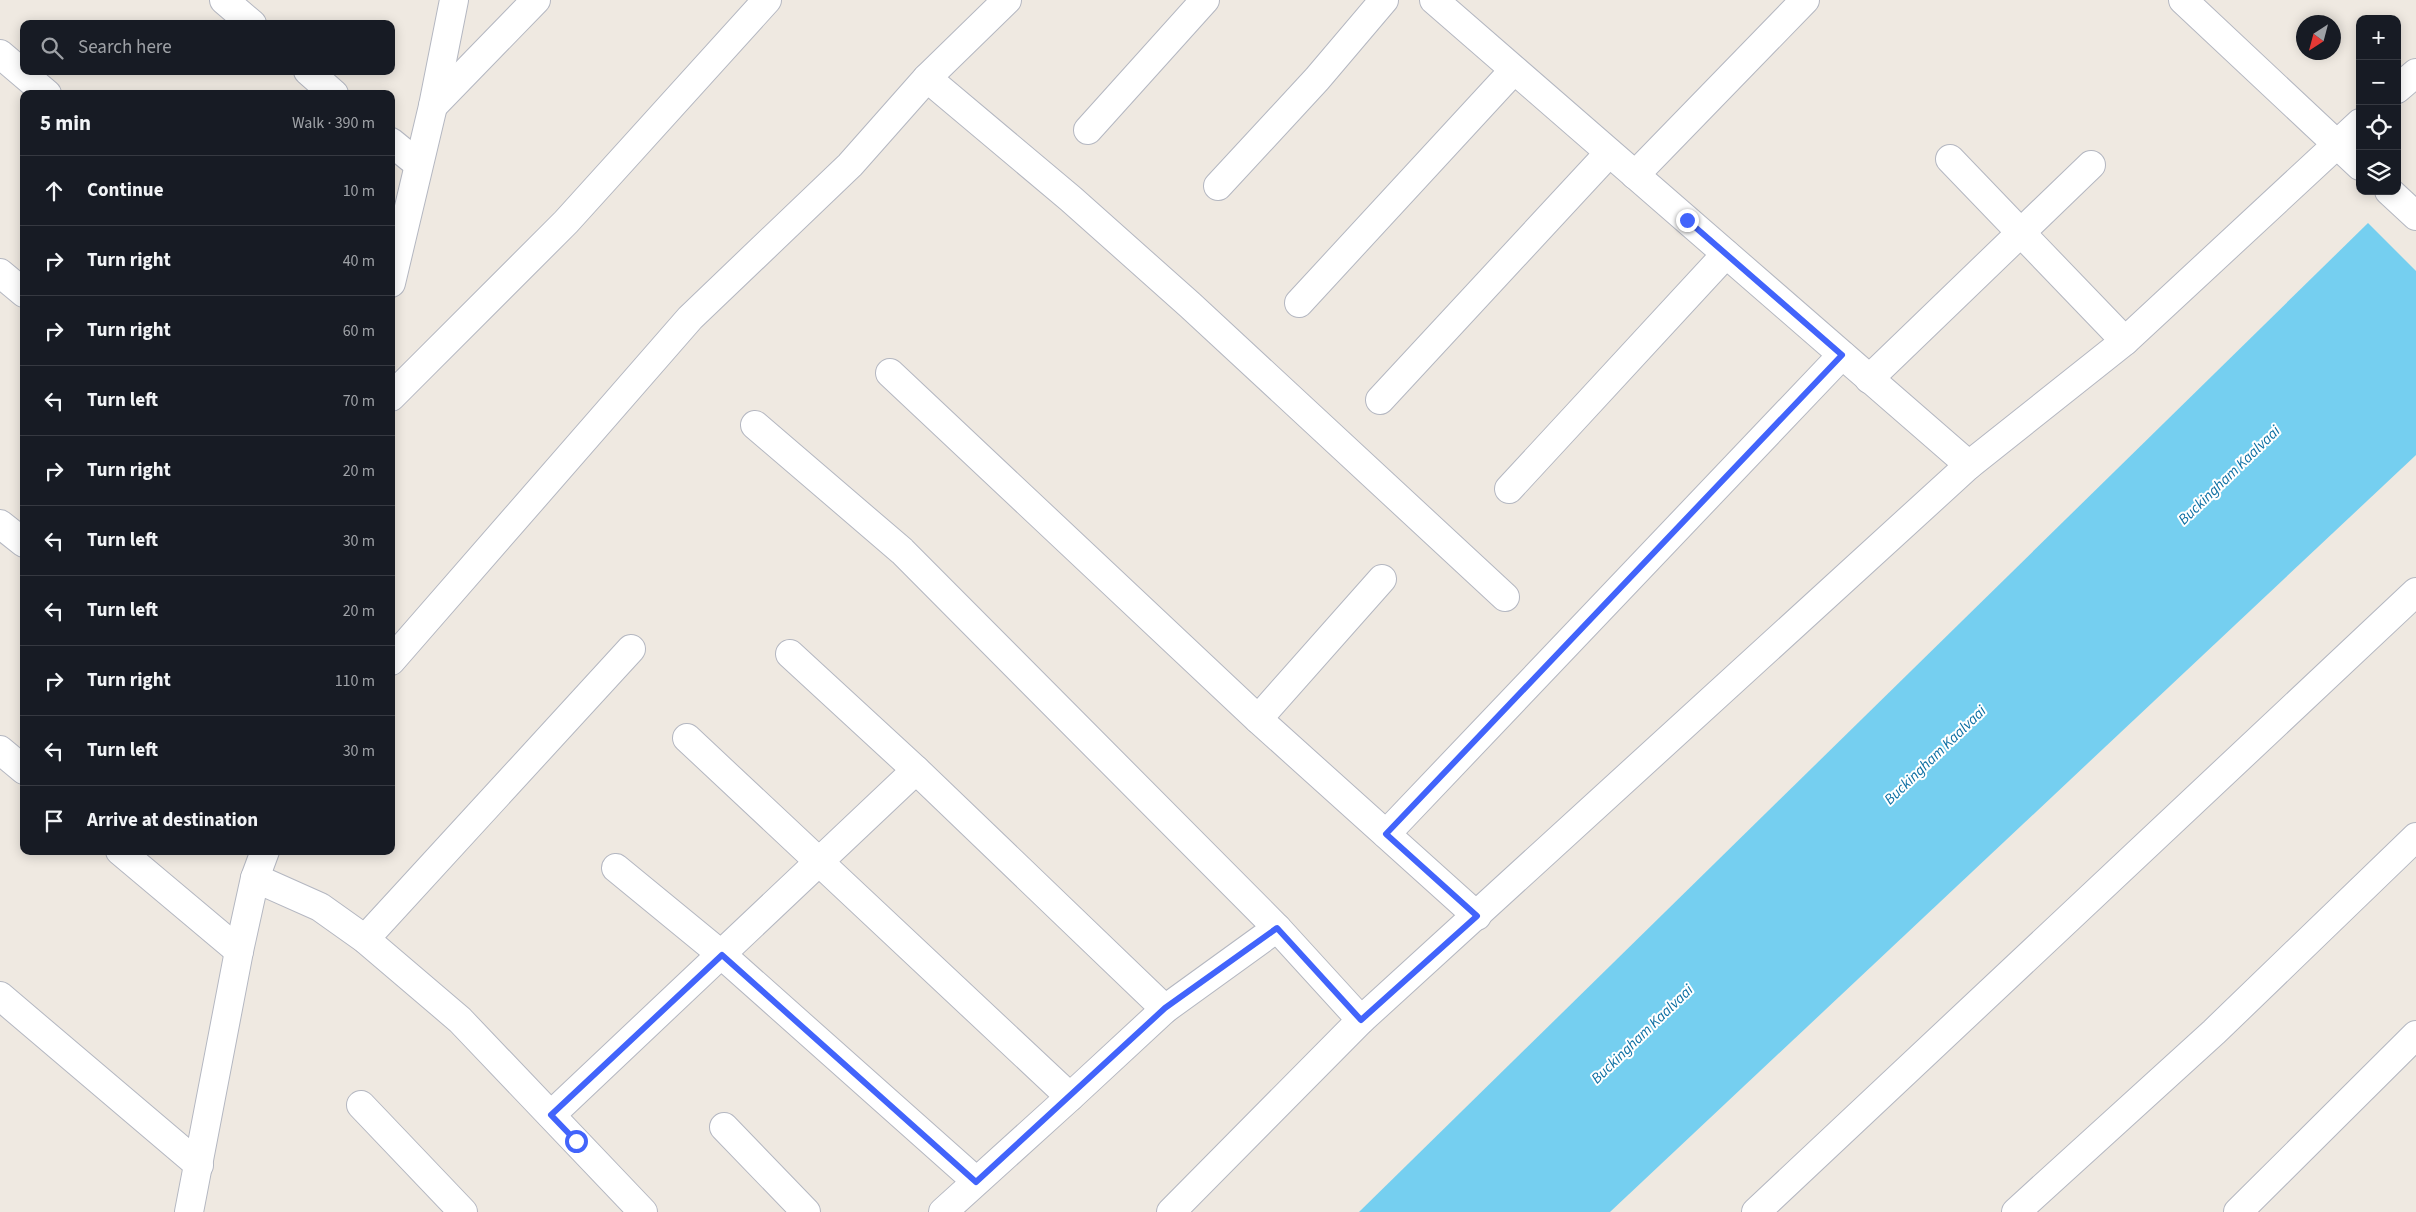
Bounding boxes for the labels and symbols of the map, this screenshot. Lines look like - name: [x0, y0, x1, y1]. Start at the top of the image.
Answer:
- north arrow: [2296, 15, 2341, 60]
- route end: [1676, 209, 1699, 232]
- water label: Buckingham Kaalvaai: [2174, 421, 2285, 530]
- water label: Buckingham Kaalvaai: [1880, 701, 1991, 810]
- water label: Buckingham Kaalvaai: [1587, 980, 1698, 1089]
- route start: [565, 1130, 588, 1153]

